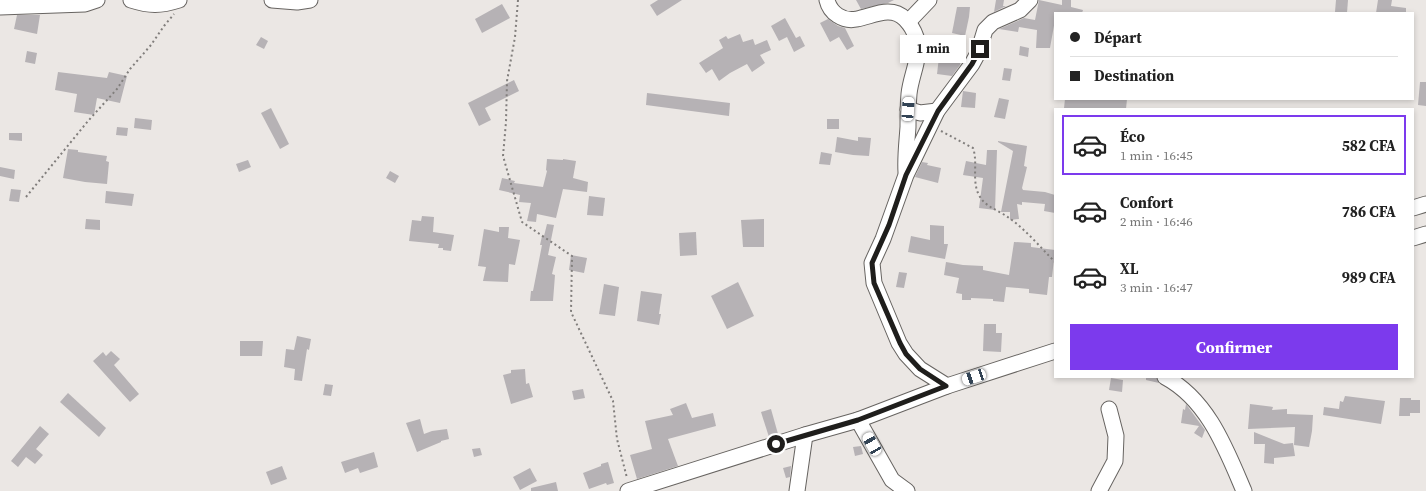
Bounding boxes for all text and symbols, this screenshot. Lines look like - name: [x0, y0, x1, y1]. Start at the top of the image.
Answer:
- text: Départ: [1094, 27, 1142, 48]
- callout: 1 min: [900, 35, 966, 63]
- text: 1 min: [916, 40, 950, 57]
- route end: [971, 40, 989, 58]
- text: Destination: [1094, 65, 1174, 86]
- car: [901, 97, 915, 121]
- text: Éco: [1120, 126, 1145, 147]
- icon: car: [1072, 127, 1108, 163]
- text: 582 CFA: [1342, 135, 1396, 156]
- text: 1 min · 16:45: [1120, 147, 1193, 164]
- text: Confort: [1120, 192, 1173, 213]
- icon: car: [1072, 193, 1108, 229]
- text: 786 CFA: [1342, 201, 1396, 222]
- text: 2 min · 16:46: [1120, 213, 1193, 230]
- text: XL: [1120, 258, 1139, 279]
- icon: car: [1072, 259, 1108, 295]
- text: 989 CFA: [1342, 267, 1396, 288]
- text: 3 min · 16:47: [1120, 279, 1193, 296]
- button: Confirmer: [1070, 324, 1398, 370]
- car: [961, 368, 987, 386]
- car: [861, 431, 883, 457]
- route start: [767, 435, 785, 453]

